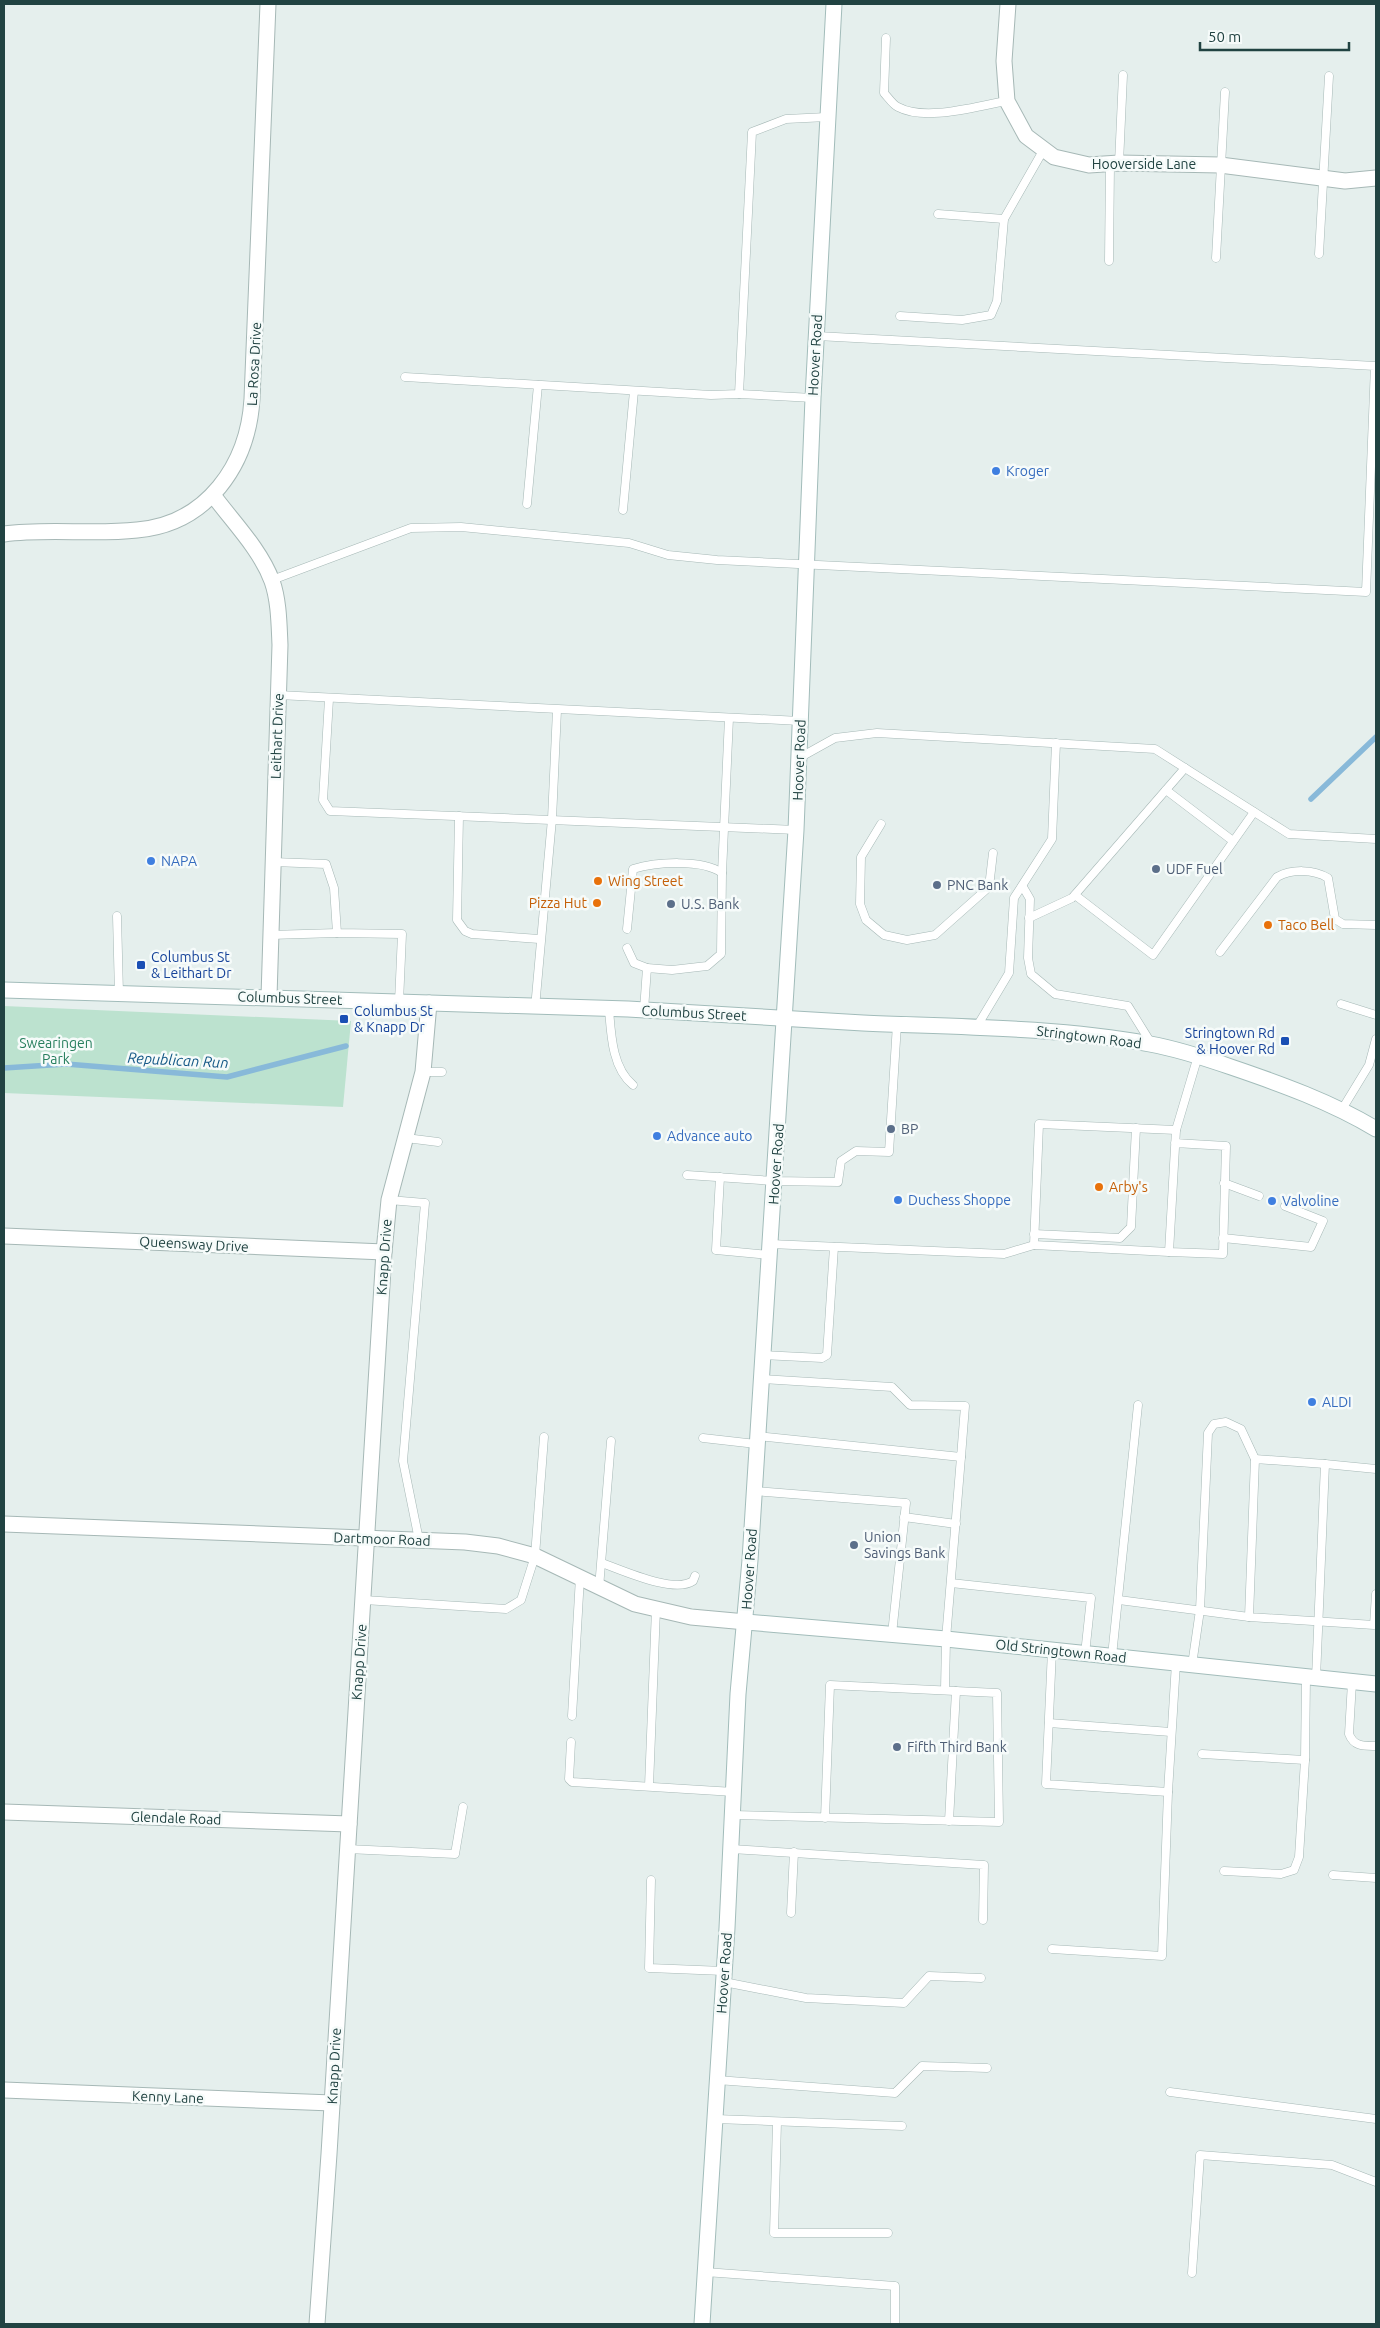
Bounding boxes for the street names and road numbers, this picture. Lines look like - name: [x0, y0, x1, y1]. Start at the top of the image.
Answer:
- street label: Hooverside Lane: [1092, 156, 1196, 172]
- street label: Hoover Road: [805, 314, 825, 396]
- street label: La Rosa Drive: [244, 322, 264, 406]
- street label: Leithart Drive: [268, 693, 286, 779]
- street label: Hoover Road: [790, 719, 808, 801]
- street label: Columbus Street: [237, 988, 343, 1008]
- street label: Columbus Street: [641, 1002, 747, 1024]
- street label: Stringtown Road: [1036, 1023, 1142, 1051]
- street label: Hoover Road: [765, 1123, 787, 1205]
- street label: Knapp Drive: [373, 1218, 395, 1296]
- street label: Queensway Drive: [139, 1233, 249, 1255]
- street label: Hoover Road: [738, 1528, 760, 1610]
- street label: Dartmoor Road: [333, 1529, 431, 1549]
- street label: Knapp Drive: [348, 1623, 370, 1701]
- street label: Old Stringtown Road: [995, 1636, 1127, 1666]
- street label: Glendale Road: [130, 1808, 222, 1828]
- street label: Hoover Road: [713, 1932, 735, 2014]
- street label: Knapp Drive: [324, 2027, 344, 2105]
- street label: Kenny Lane: [132, 2088, 204, 2106]

